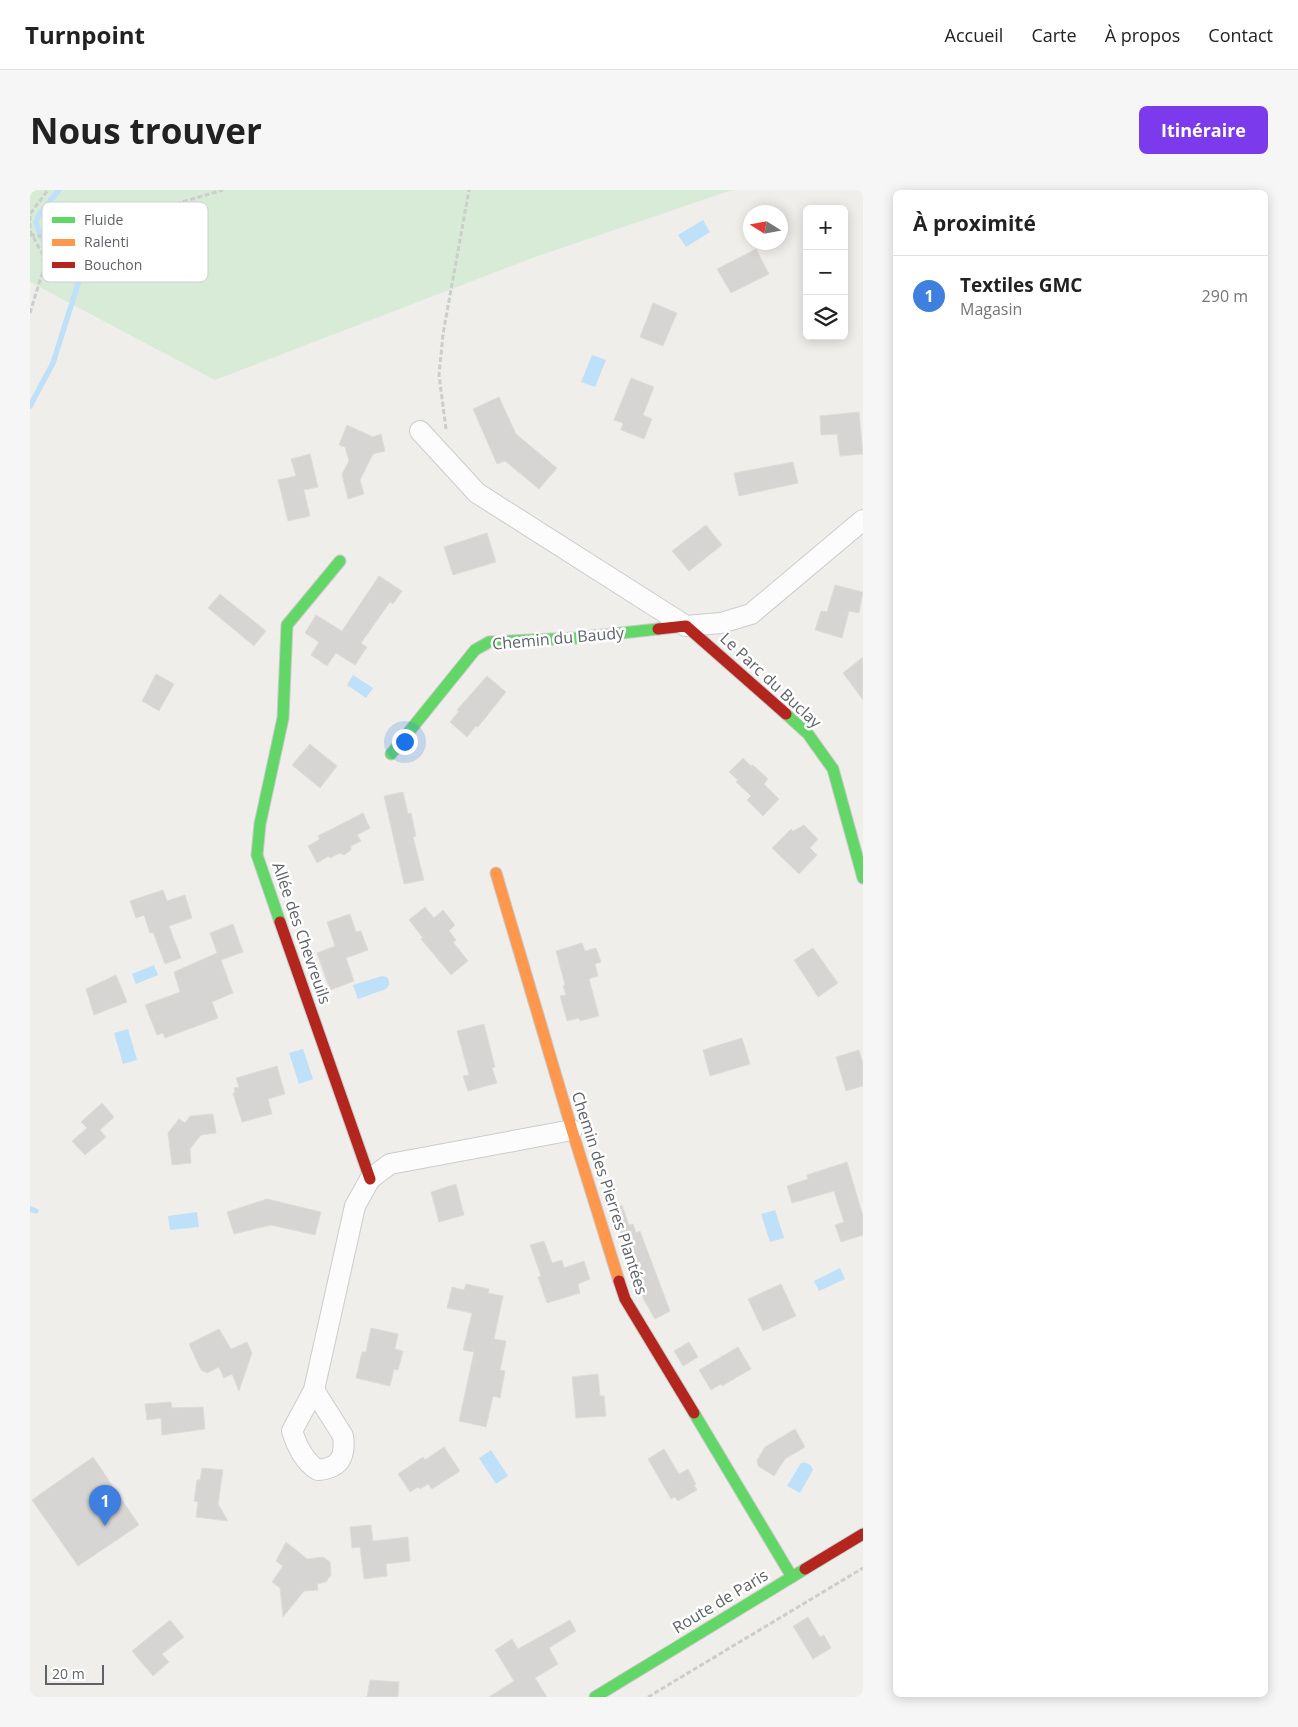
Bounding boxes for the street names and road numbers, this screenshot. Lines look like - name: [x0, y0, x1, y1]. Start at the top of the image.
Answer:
- street label: Chemin du Baudy: [491, 621, 626, 655]
- street label: Le Parc du Buclay: [716, 627, 827, 733]
- street label: Allée des Chevreuils: [267, 859, 337, 1007]
- street label: Chemin des Pierres Plantées: [567, 1089, 653, 1297]
- street label: Route de Paris: [668, 1564, 772, 1638]

